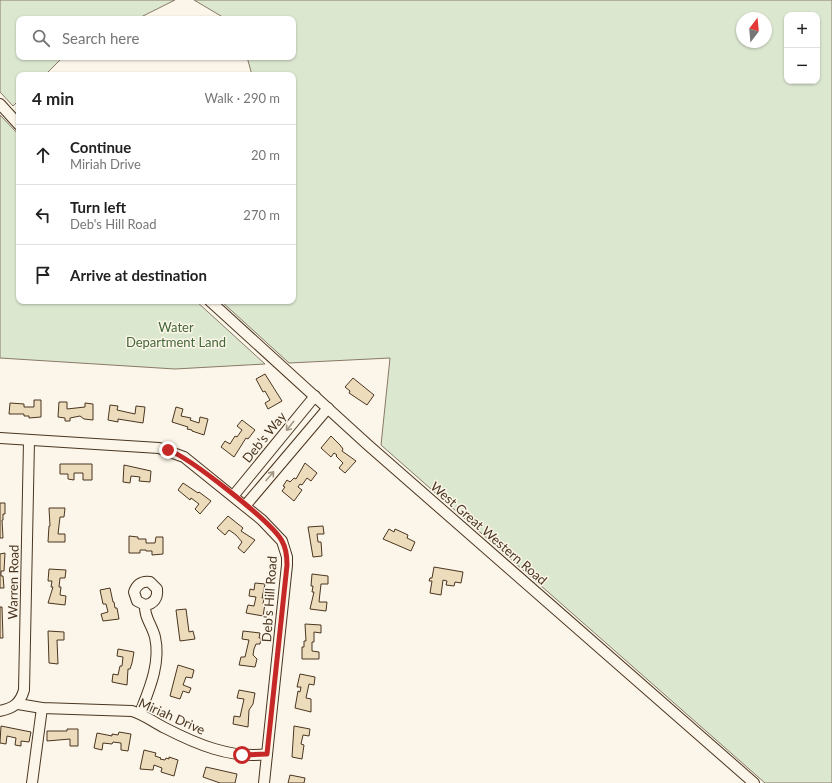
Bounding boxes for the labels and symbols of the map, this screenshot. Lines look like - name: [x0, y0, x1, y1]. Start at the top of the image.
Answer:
- north arrow: [736, 12, 772, 48]
- park label: Water Department Land: [126, 319, 226, 350]
- street label: Deb's Way: [239, 408, 290, 466]
- one-way arrow: [286, 421, 295, 432]
- route end: [159, 441, 177, 459]
- one-way arrow: [266, 471, 275, 481]
- street label: West Great Western Road: [428, 478, 550, 588]
- street label: Warren Road: [4, 545, 22, 619]
- street label: Deb's Hill Road: [258, 555, 280, 643]
- street label: Miriah Drive: [136, 694, 208, 738]
- route start: [233, 746, 251, 764]

